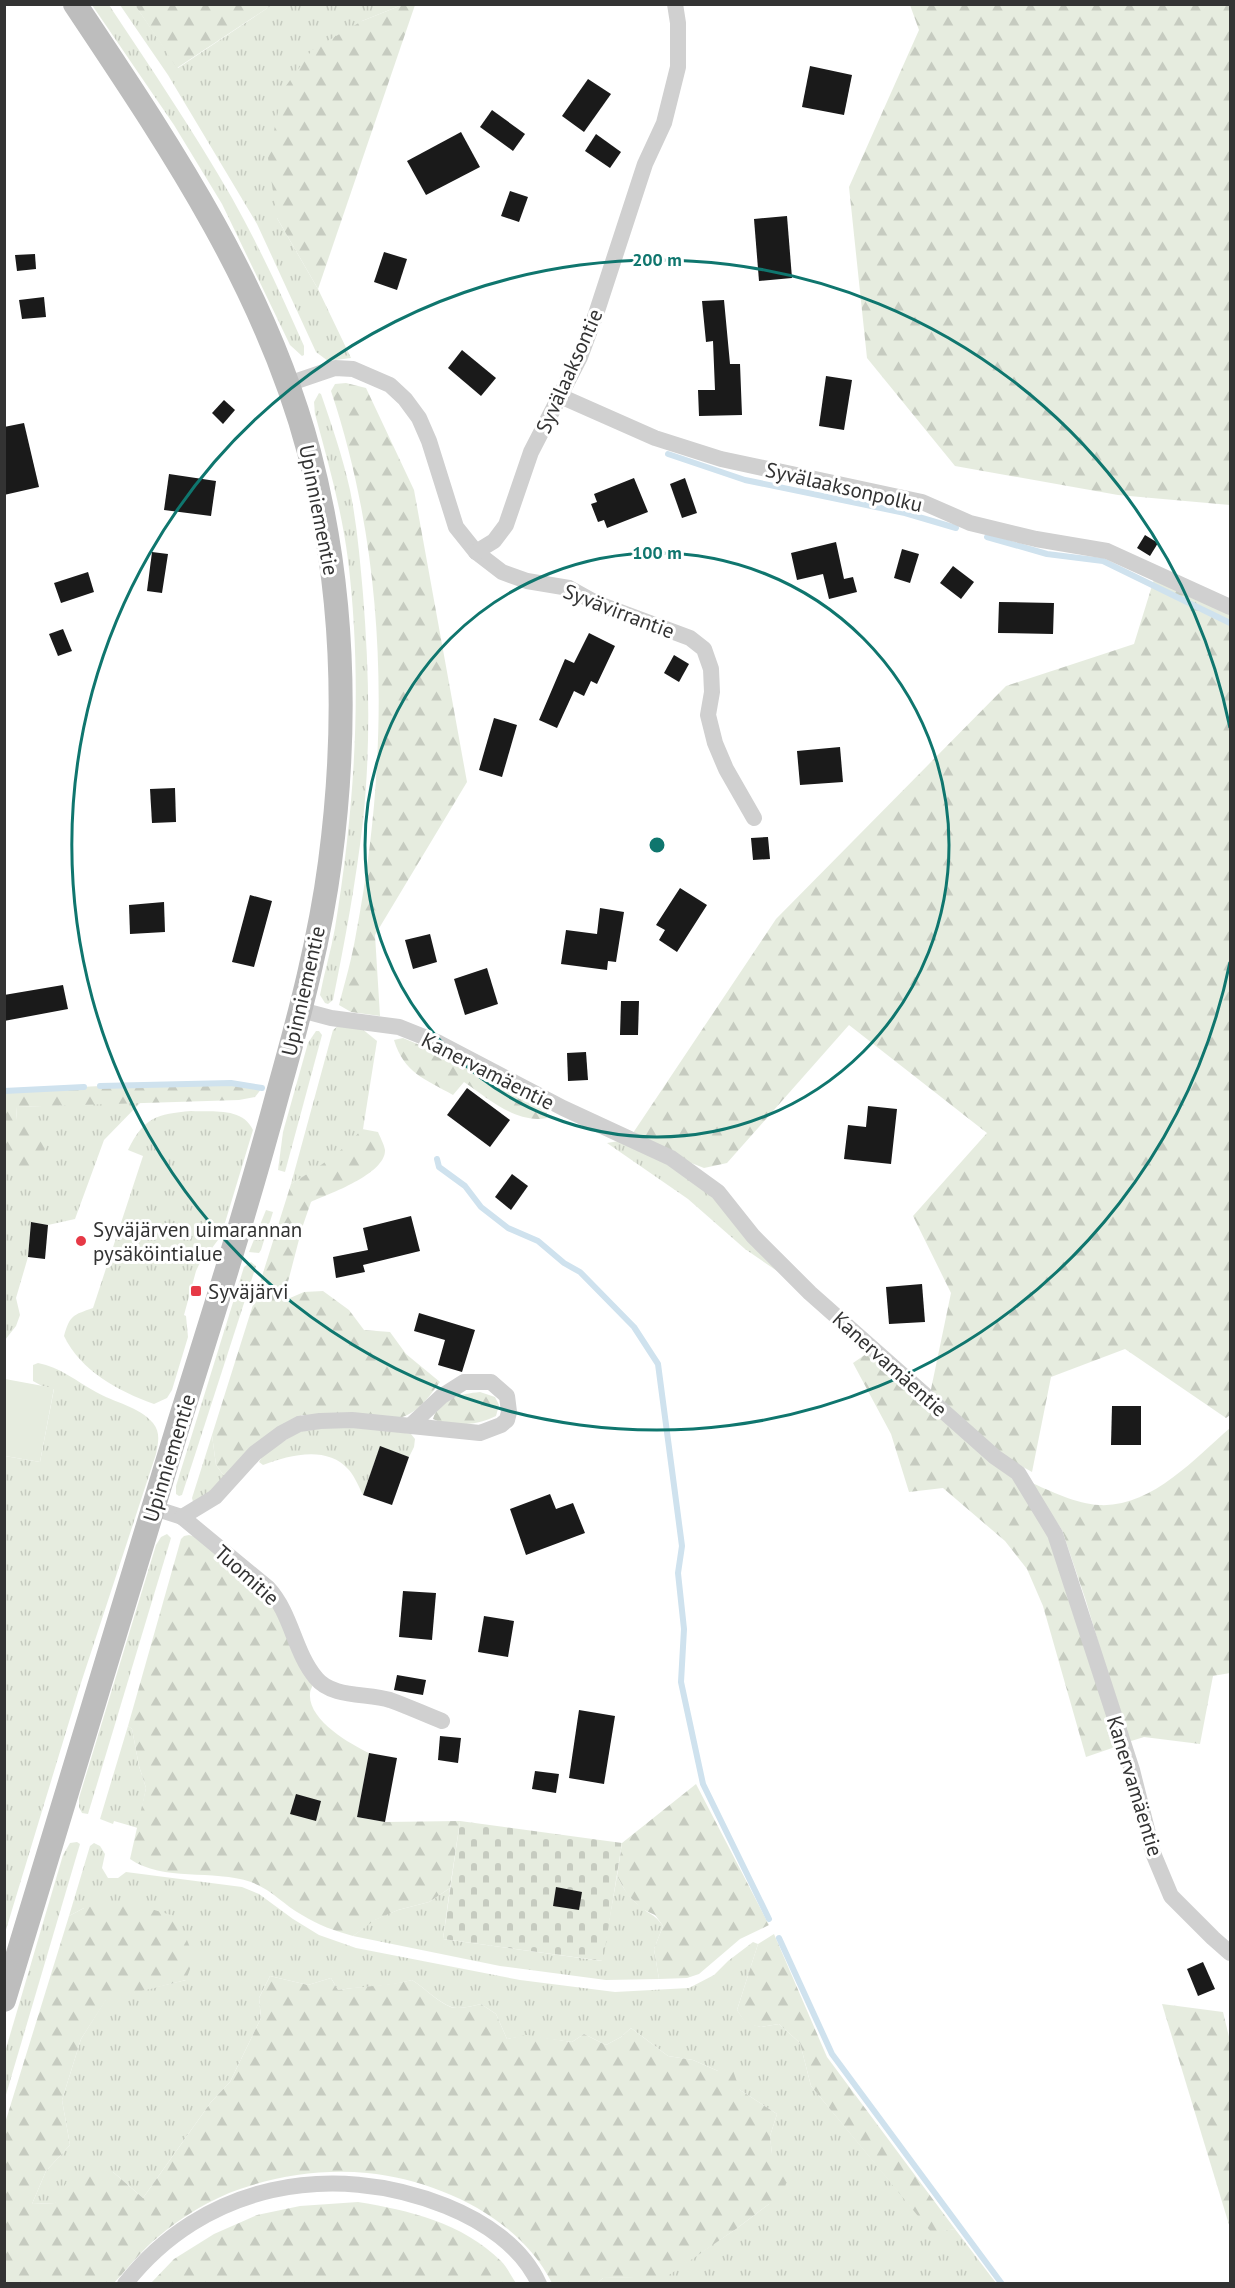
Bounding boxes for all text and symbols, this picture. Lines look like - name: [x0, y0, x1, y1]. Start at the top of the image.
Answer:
- text: 200 m: [632, 248, 682, 271]
- street label: Syvälaaksontie: [529, 304, 609, 438]
- street label: Upinniementie: [293, 442, 345, 578]
- street label: Syvälaaksonpolku: [763, 456, 925, 518]
- text: 100 m: [632, 541, 682, 564]
- street label: Syvävirrantie: [560, 577, 678, 645]
- centre of rings: [647, 835, 667, 855]
- street label: Upinniementie: [275, 923, 331, 1059]
- street label: Kanervamäentie: [417, 1026, 559, 1116]
- place label: Syväjärven uimarannan pysäköintialue: [93, 1216, 302, 1267]
- marker: Syväjärven uimarannan pysäköintialue: [74, 1234, 88, 1248]
- place label: Syväjärvi: [208, 1278, 289, 1305]
- marker: Syväjärvi: [189, 1284, 203, 1298]
- street label: Kanervamäentie: [827, 1305, 953, 1423]
- street label: Upinniementie: [137, 1391, 201, 1525]
- street label: Tuomitie: [209, 1539, 285, 1611]
- street label: Kanervamäentie: [1101, 1712, 1169, 1860]

